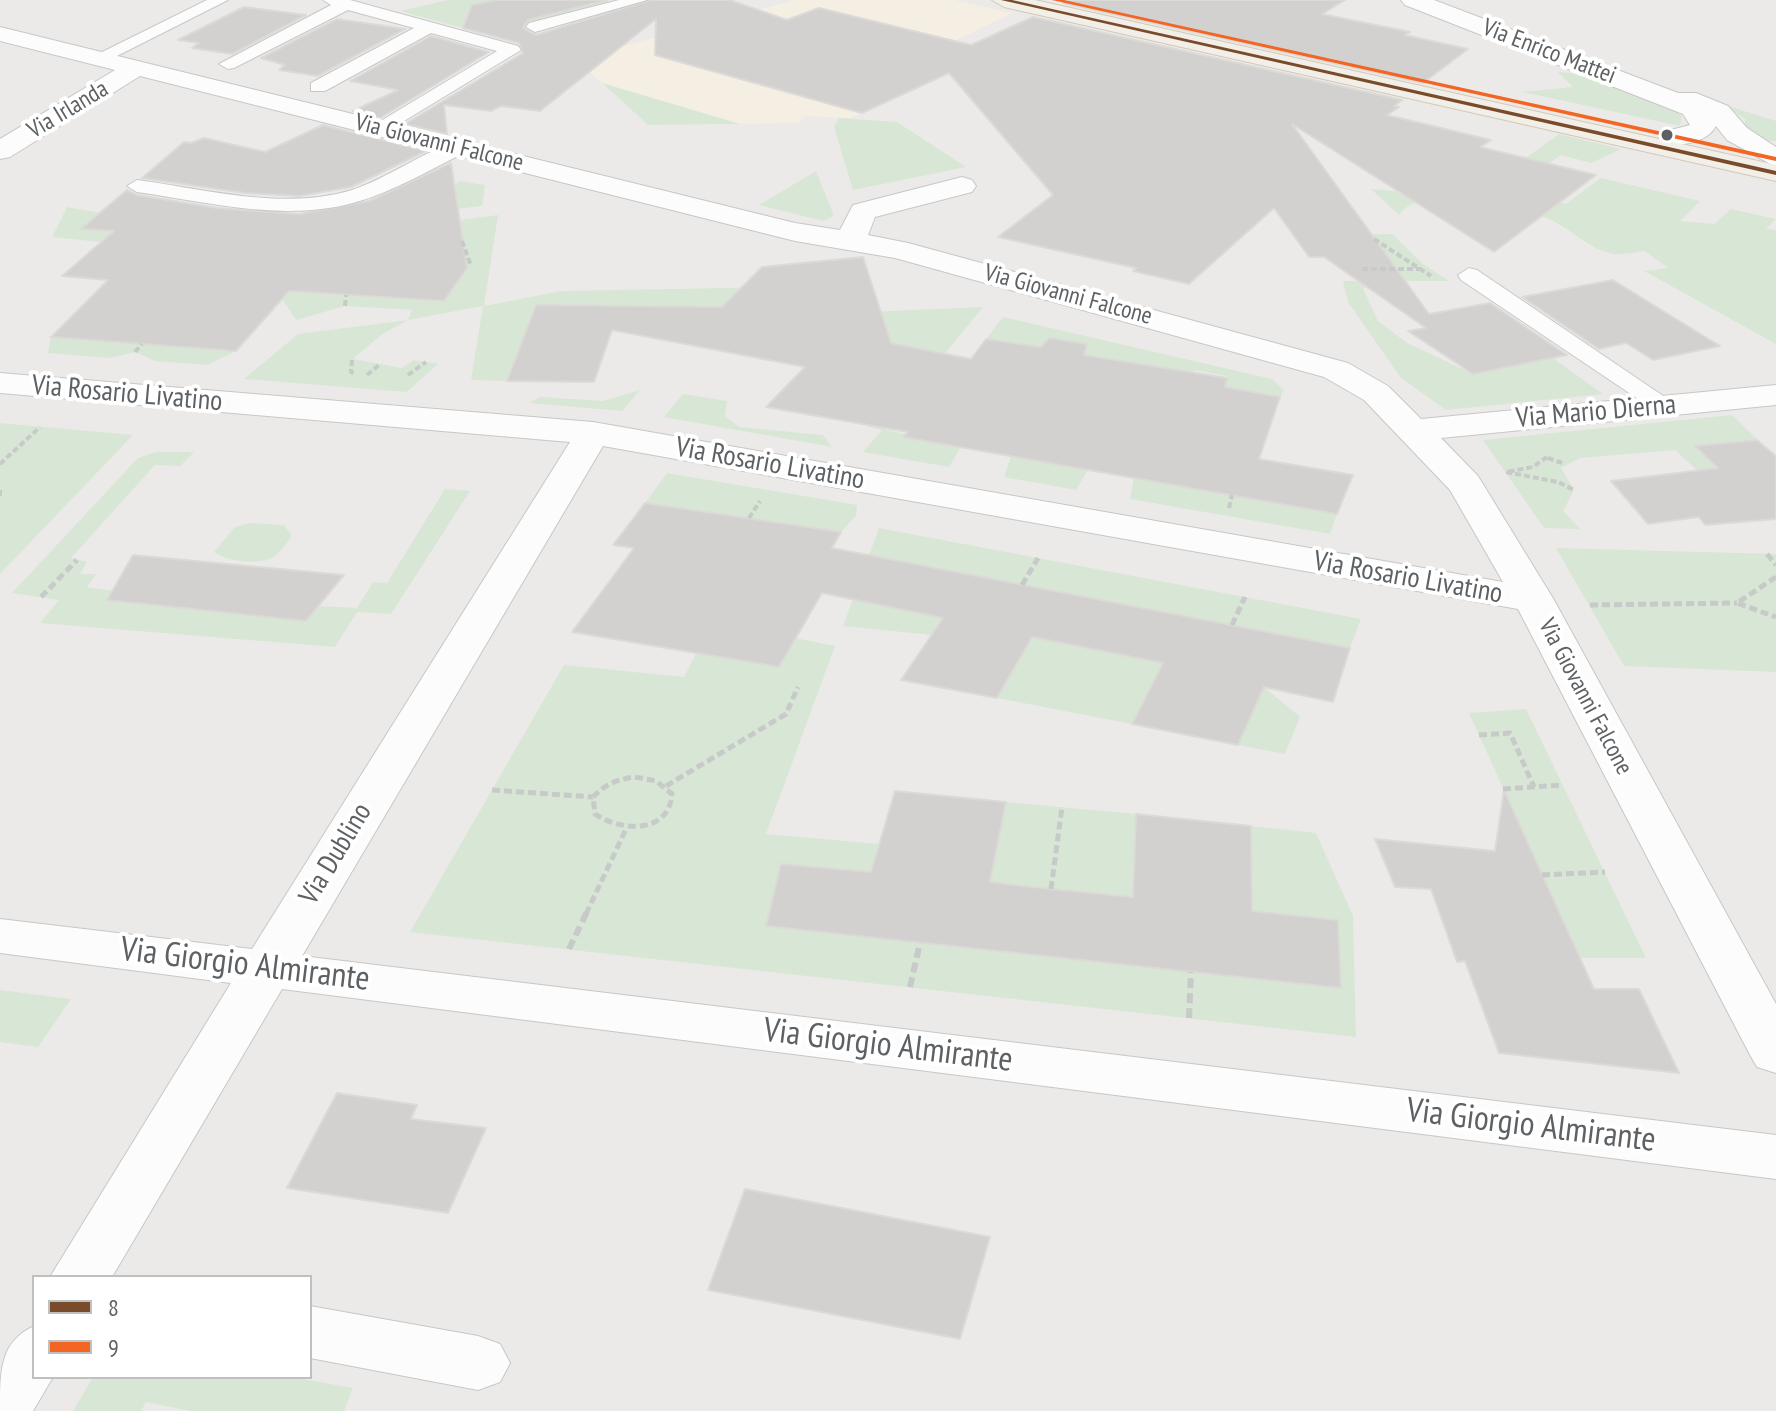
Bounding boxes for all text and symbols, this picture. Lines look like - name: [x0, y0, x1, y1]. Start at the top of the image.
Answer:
- street label: Via Enrico Mattei: [1478, 13, 1620, 91]
- street label: Via Irlanda: [22, 75, 114, 145]
- street label: Via Giovanni Falcone: [352, 108, 526, 178]
- unlabelled marker: [1659, 127, 1675, 143]
- street label: Via Giovanni Falcone: [981, 259, 1155, 331]
- street label: Via Rosario Livatino: [30, 369, 224, 419]
- street label: Via Mario Dierna: [1515, 388, 1677, 436]
- street label: Via Rosario Livatino: [673, 431, 867, 497]
- street label: Via Rosario Livatino: [1311, 545, 1505, 611]
- street label: Via Giovanni Falcone: [1532, 614, 1638, 780]
- street label: Via Dublino: [293, 797, 379, 911]
- street label: Via Giorgio Almirante: [118, 929, 372, 1001]
- street label: Via Giorgio Almirante: [761, 1010, 1015, 1082]
- street label: Via Giorgio Almirante: [1404, 1090, 1658, 1162]
- legend: [32, 1275, 312, 1379]
- text: 8: [108, 1292, 119, 1323]
- text: 9: [108, 1332, 119, 1363]

